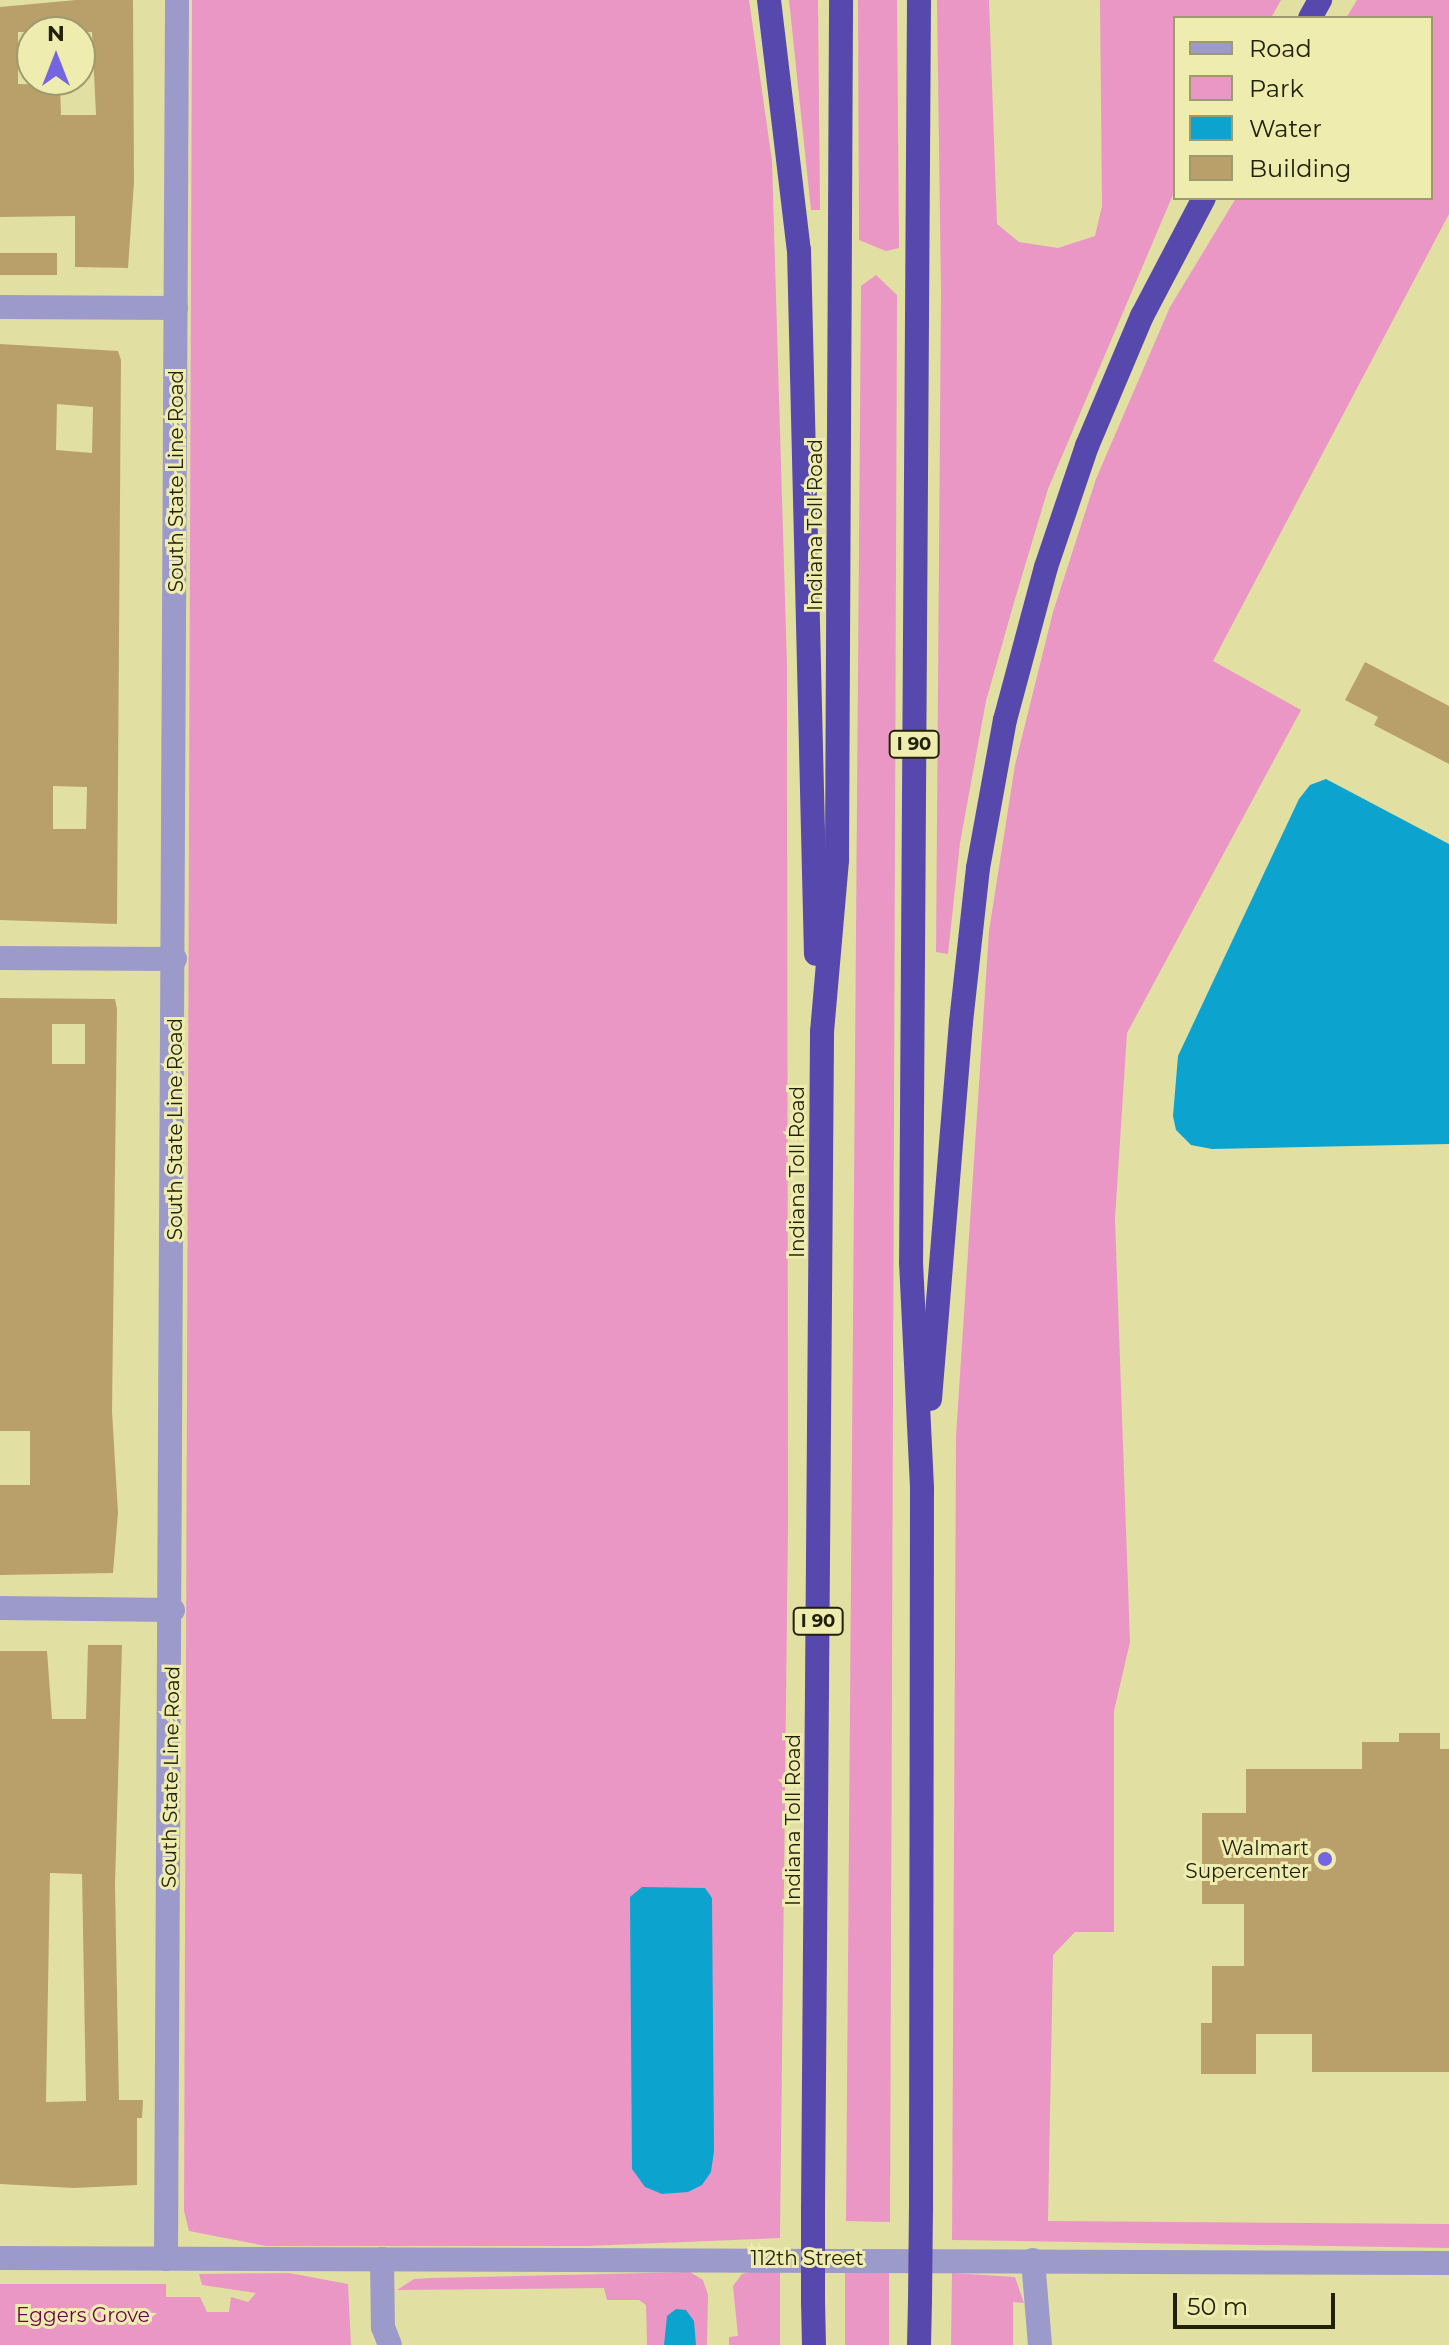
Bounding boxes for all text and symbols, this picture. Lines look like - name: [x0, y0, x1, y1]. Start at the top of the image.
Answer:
- north arrow: [16, 16, 96, 96]
- legend: [1173, 16, 1433, 200]
- text: N: [47, 20, 65, 47]
- text: Road: [1249, 34, 1312, 63]
- text: Park: [1249, 74, 1304, 103]
- text: Water: [1249, 114, 1322, 143]
- text: Building: [1249, 154, 1352, 183]
- street label: South State Line Road: [164, 370, 188, 592]
- street label: Indiana Toll Road: [803, 439, 827, 611]
- road number: I 90: [888, 730, 940, 758]
- street label: South State Line Road: [163, 1018, 187, 1240]
- street label: Indiana Toll Road: [785, 1086, 809, 1258]
- road number: I 90: [792, 1607, 844, 1635]
- street label: South State Line Road: [157, 1666, 185, 1888]
- street label: Indiana Toll Road: [781, 1734, 805, 1906]
- place label: Walmart Supercenter: [1185, 1836, 1309, 1883]
- marker: Walmart Supercenter: [1316, 1850, 1334, 1868]
- street label: 112th Street: [750, 2246, 864, 2270]
- scale bar: [1177, 2277, 1339, 2327]
- text: 50 m: [1187, 2292, 1248, 2321]
- park label: Eggers Grove: [16, 2303, 150, 2327]

